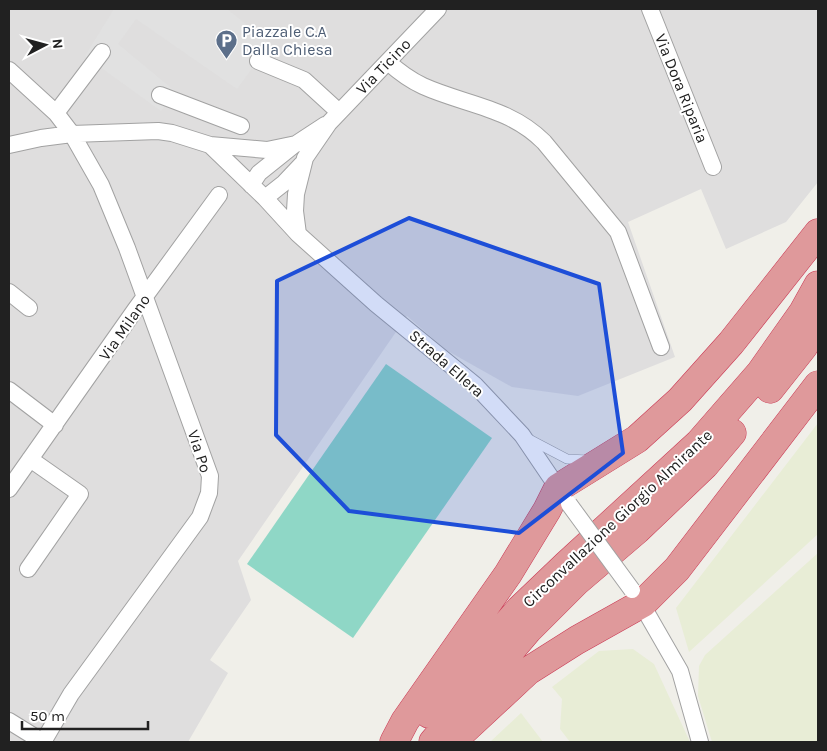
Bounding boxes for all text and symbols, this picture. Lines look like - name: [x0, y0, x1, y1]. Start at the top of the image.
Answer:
- north arrow: [20, 20, 70, 70]
- place label: Piazzale C.A Dalla Chiesa: [242, 22, 333, 59]
- parking icon: Piazzale C.A Dalla Chiesa: [214, 28, 238, 59]
- street label: Via Dora Riparia: [651, 31, 712, 146]
- street label: Via Ticino: [352, 34, 415, 98]
- text: N: [48, 38, 66, 50]
- street label: Via Milano: [95, 291, 154, 364]
- street label: Strada Ellera: [405, 326, 488, 401]
- street label: Circonvallazione Giorgio Almirante: [519, 425, 716, 611]
- street label: Via Po: [184, 427, 215, 475]
- scale bar: [22, 698, 149, 730]
- text: 50 m: [30, 707, 65, 725]

